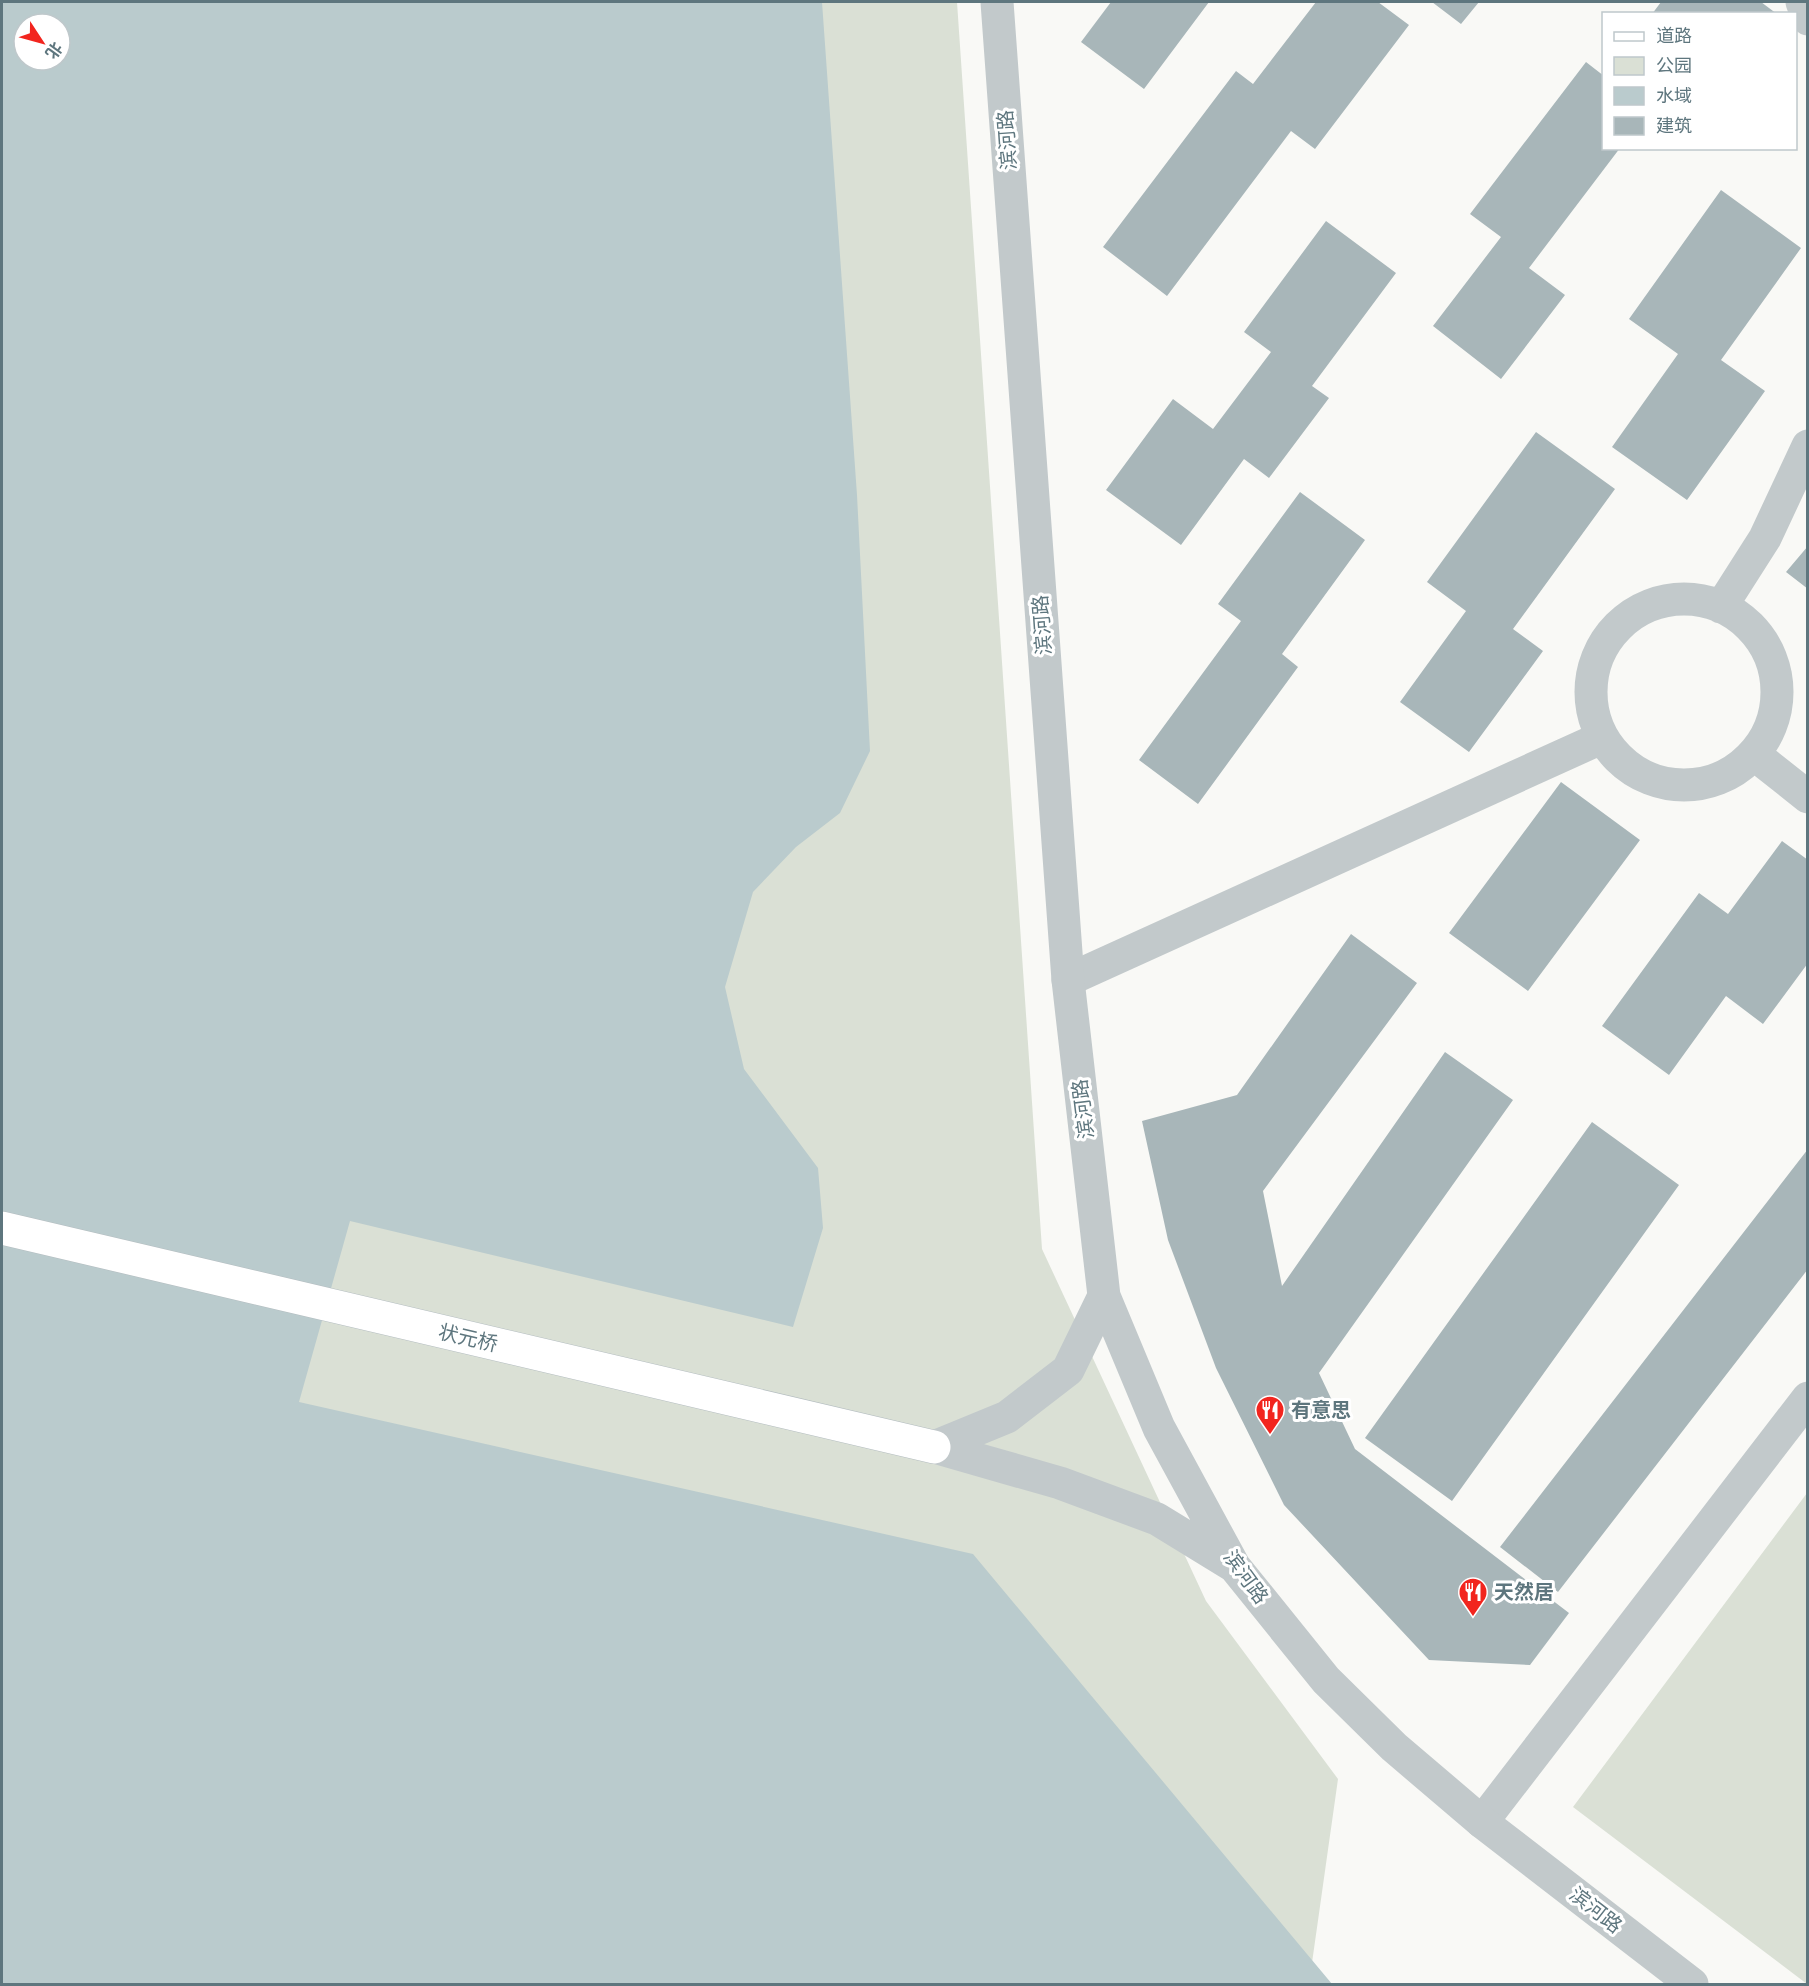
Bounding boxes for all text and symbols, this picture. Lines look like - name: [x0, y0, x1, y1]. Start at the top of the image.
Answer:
- north arrow: [12, 12, 72, 72]
- legend: [1602, 12, 1797, 150]
- text: 道路: [1656, 25, 1692, 47]
- text: 北: [41, 38, 66, 63]
- text: 公园: [1656, 55, 1692, 77]
- text: 水域: [1656, 85, 1692, 107]
- street label: 滨河路: [993, 109, 1021, 171]
- text: 建筑: [1656, 115, 1692, 137]
- street label: 滨河路: [1028, 594, 1056, 656]
- street label: 滨河路: [1067, 1078, 1099, 1140]
- street label: 状元桥: [436, 1320, 500, 1356]
- restaurant icon: 有意思: [1254, 1394, 1286, 1436]
- place label: 有意思: [1291, 1398, 1351, 1422]
- street label: 滨河路: [1219, 1546, 1273, 1608]
- restaurant icon: 天然居: [1457, 1576, 1489, 1618]
- place label: 天然居: [1494, 1580, 1554, 1604]
- street label: 滨河路: [1565, 1882, 1627, 1938]

